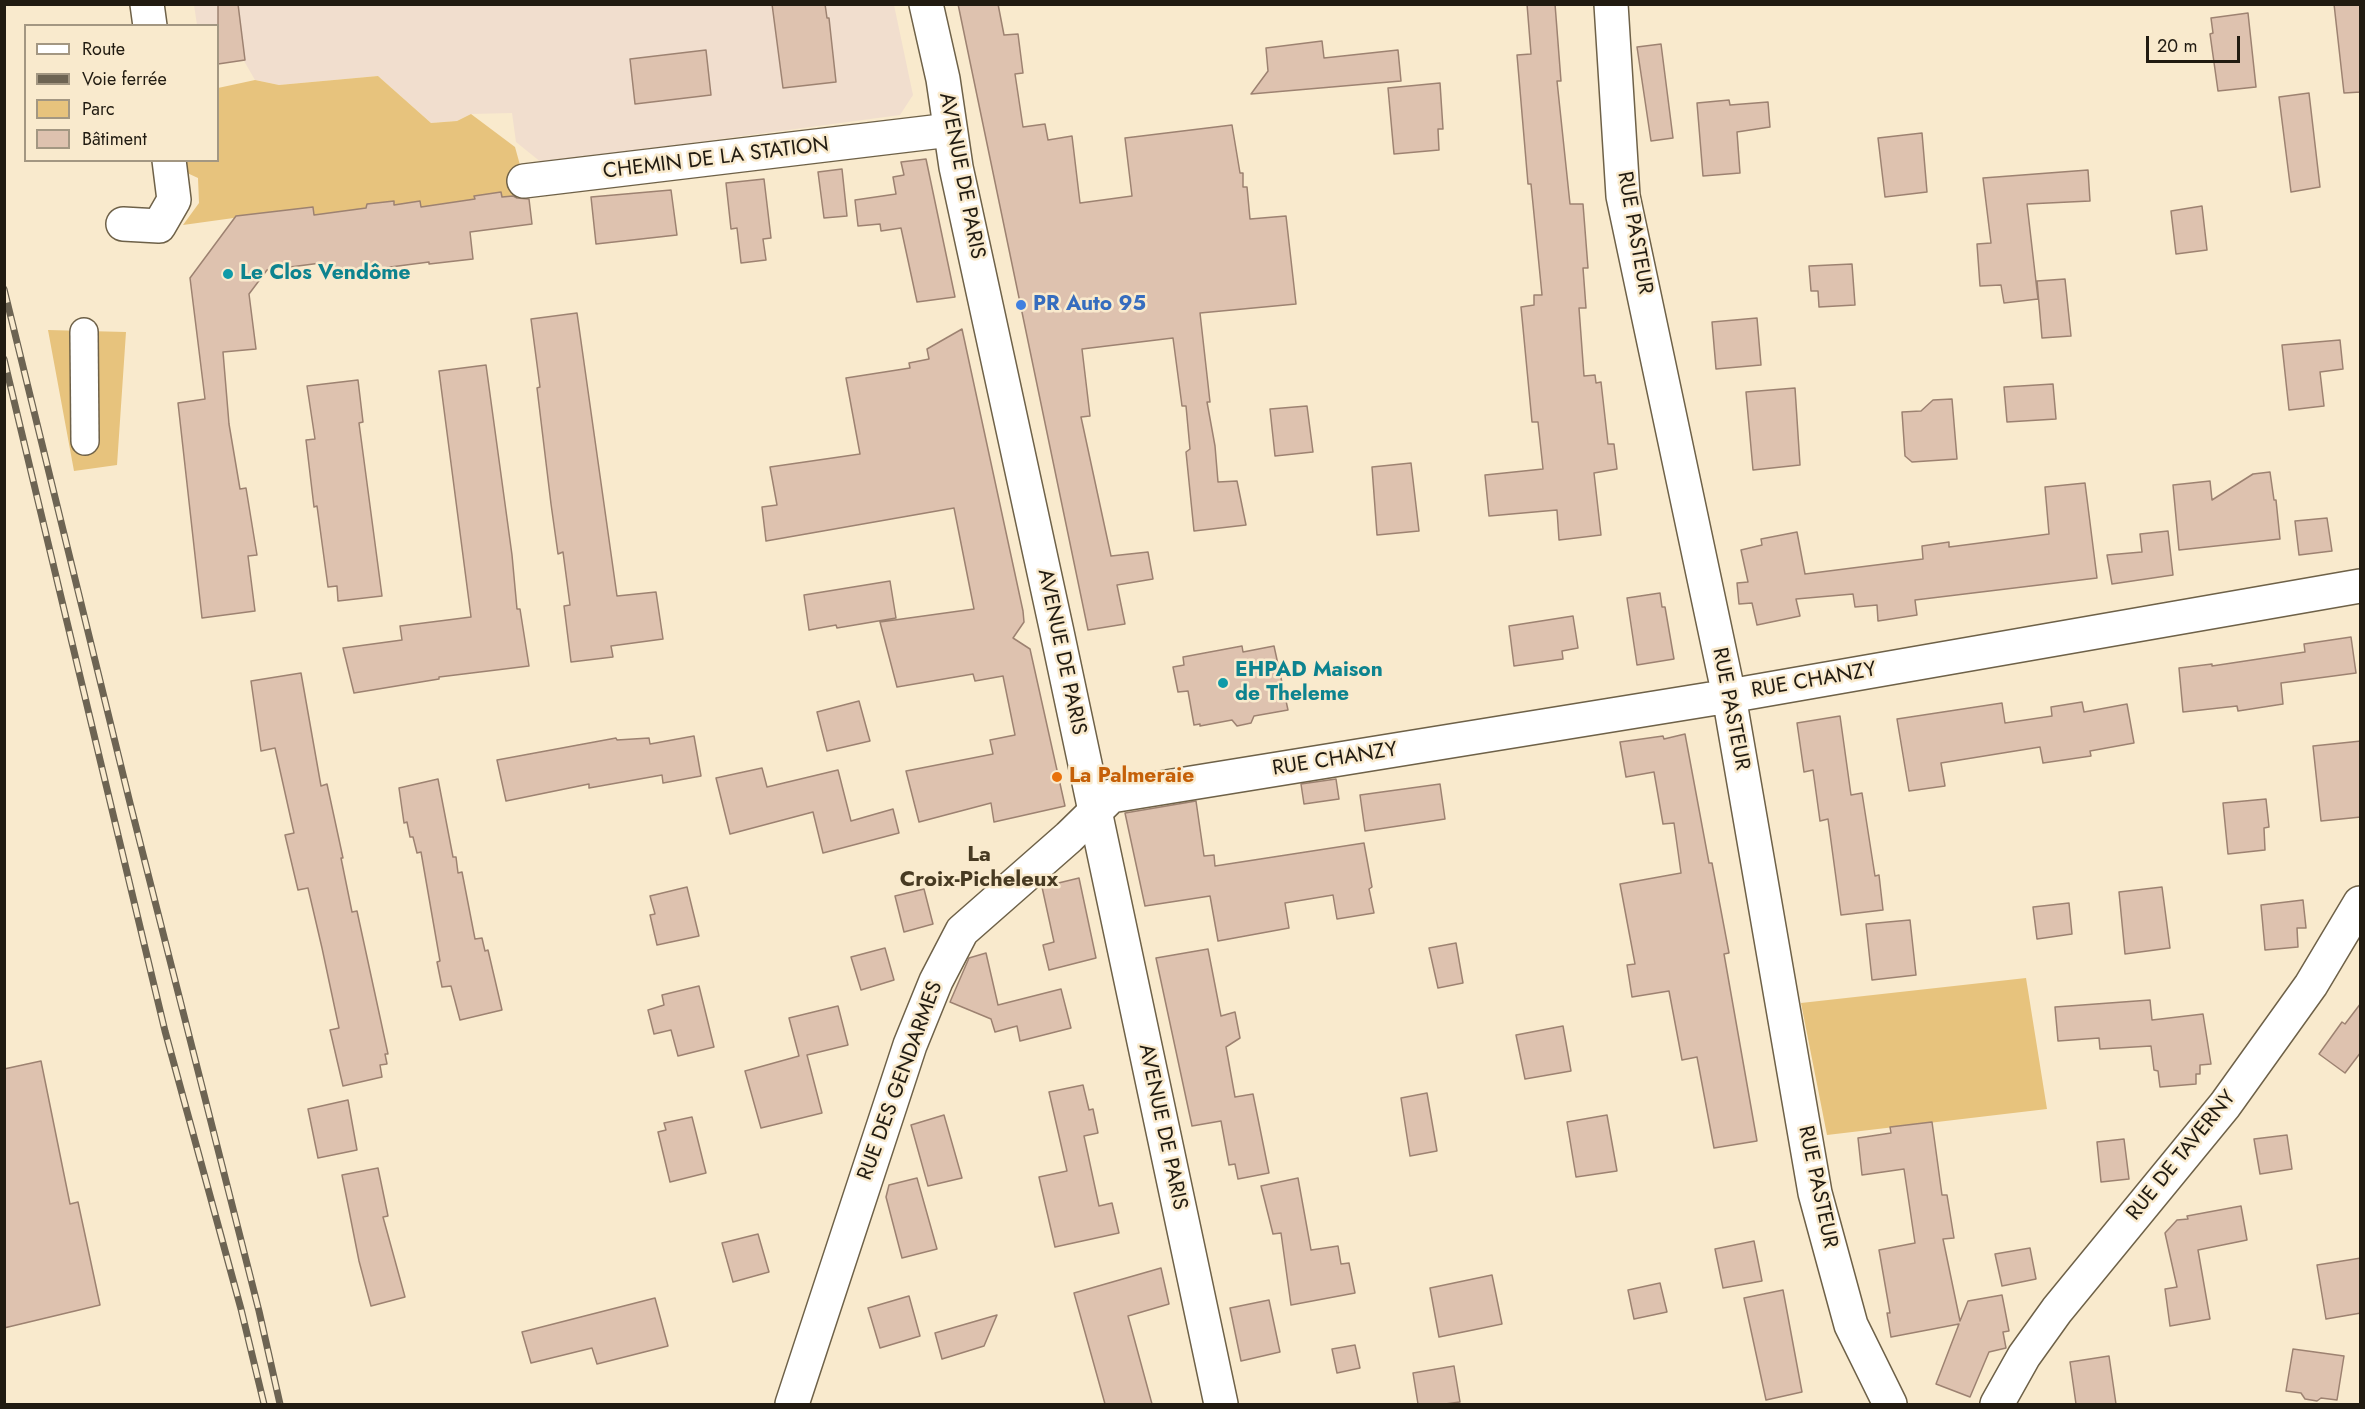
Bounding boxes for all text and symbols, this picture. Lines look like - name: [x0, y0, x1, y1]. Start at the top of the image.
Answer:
- legend: [24, 24, 219, 162]
- scale bar: [2149, 24, 2244, 62]
- text: 20 m: [2157, 33, 2197, 59]
- text: Route: [82, 36, 125, 62]
- text: Voie ferrée: [82, 66, 167, 92]
- street label: AVENUE DE PARIS: [933, 91, 989, 261]
- text: Parc: [82, 96, 115, 122]
- text: Bâtiment: [82, 126, 147, 152]
- street label: CHEMIN DE LA STATION: [602, 133, 830, 185]
- street label: RUE PASTEUR: [1611, 170, 1657, 296]
- place label: Le Clos Vendôme: [240, 261, 411, 287]
- marker: Le Clos Vendôme: [221, 267, 235, 281]
- place label: PR Auto 95: [1033, 292, 1146, 318]
- marker: PR Auto 95: [1014, 298, 1028, 312]
- street label: AVENUE DE PARIS: [1031, 567, 1091, 737]
- street label: RUE PASTEUR: [1706, 646, 1754, 772]
- place label: EHPAD Maison de Theleme: [1235, 658, 1383, 708]
- street label: RUE CHANZY: [1750, 658, 1878, 704]
- marker: EHPAD Maison de Theleme: [1216, 676, 1230, 690]
- street label: RUE CHANZY: [1271, 738, 1399, 782]
- place label: La Palmeraie: [1069, 764, 1194, 790]
- marker: La Palmeraie: [1050, 770, 1064, 784]
- district label: La Croix-Picheleux: [900, 843, 1058, 894]
- street label: RUE DES GENDARMES: [853, 978, 949, 1184]
- street label: AVENUE DE PARIS: [1132, 1042, 1192, 1212]
- street label: RUE DE TAVERNY: [2122, 1086, 2242, 1226]
- street label: RUE PASTEUR: [1792, 1124, 1842, 1250]

